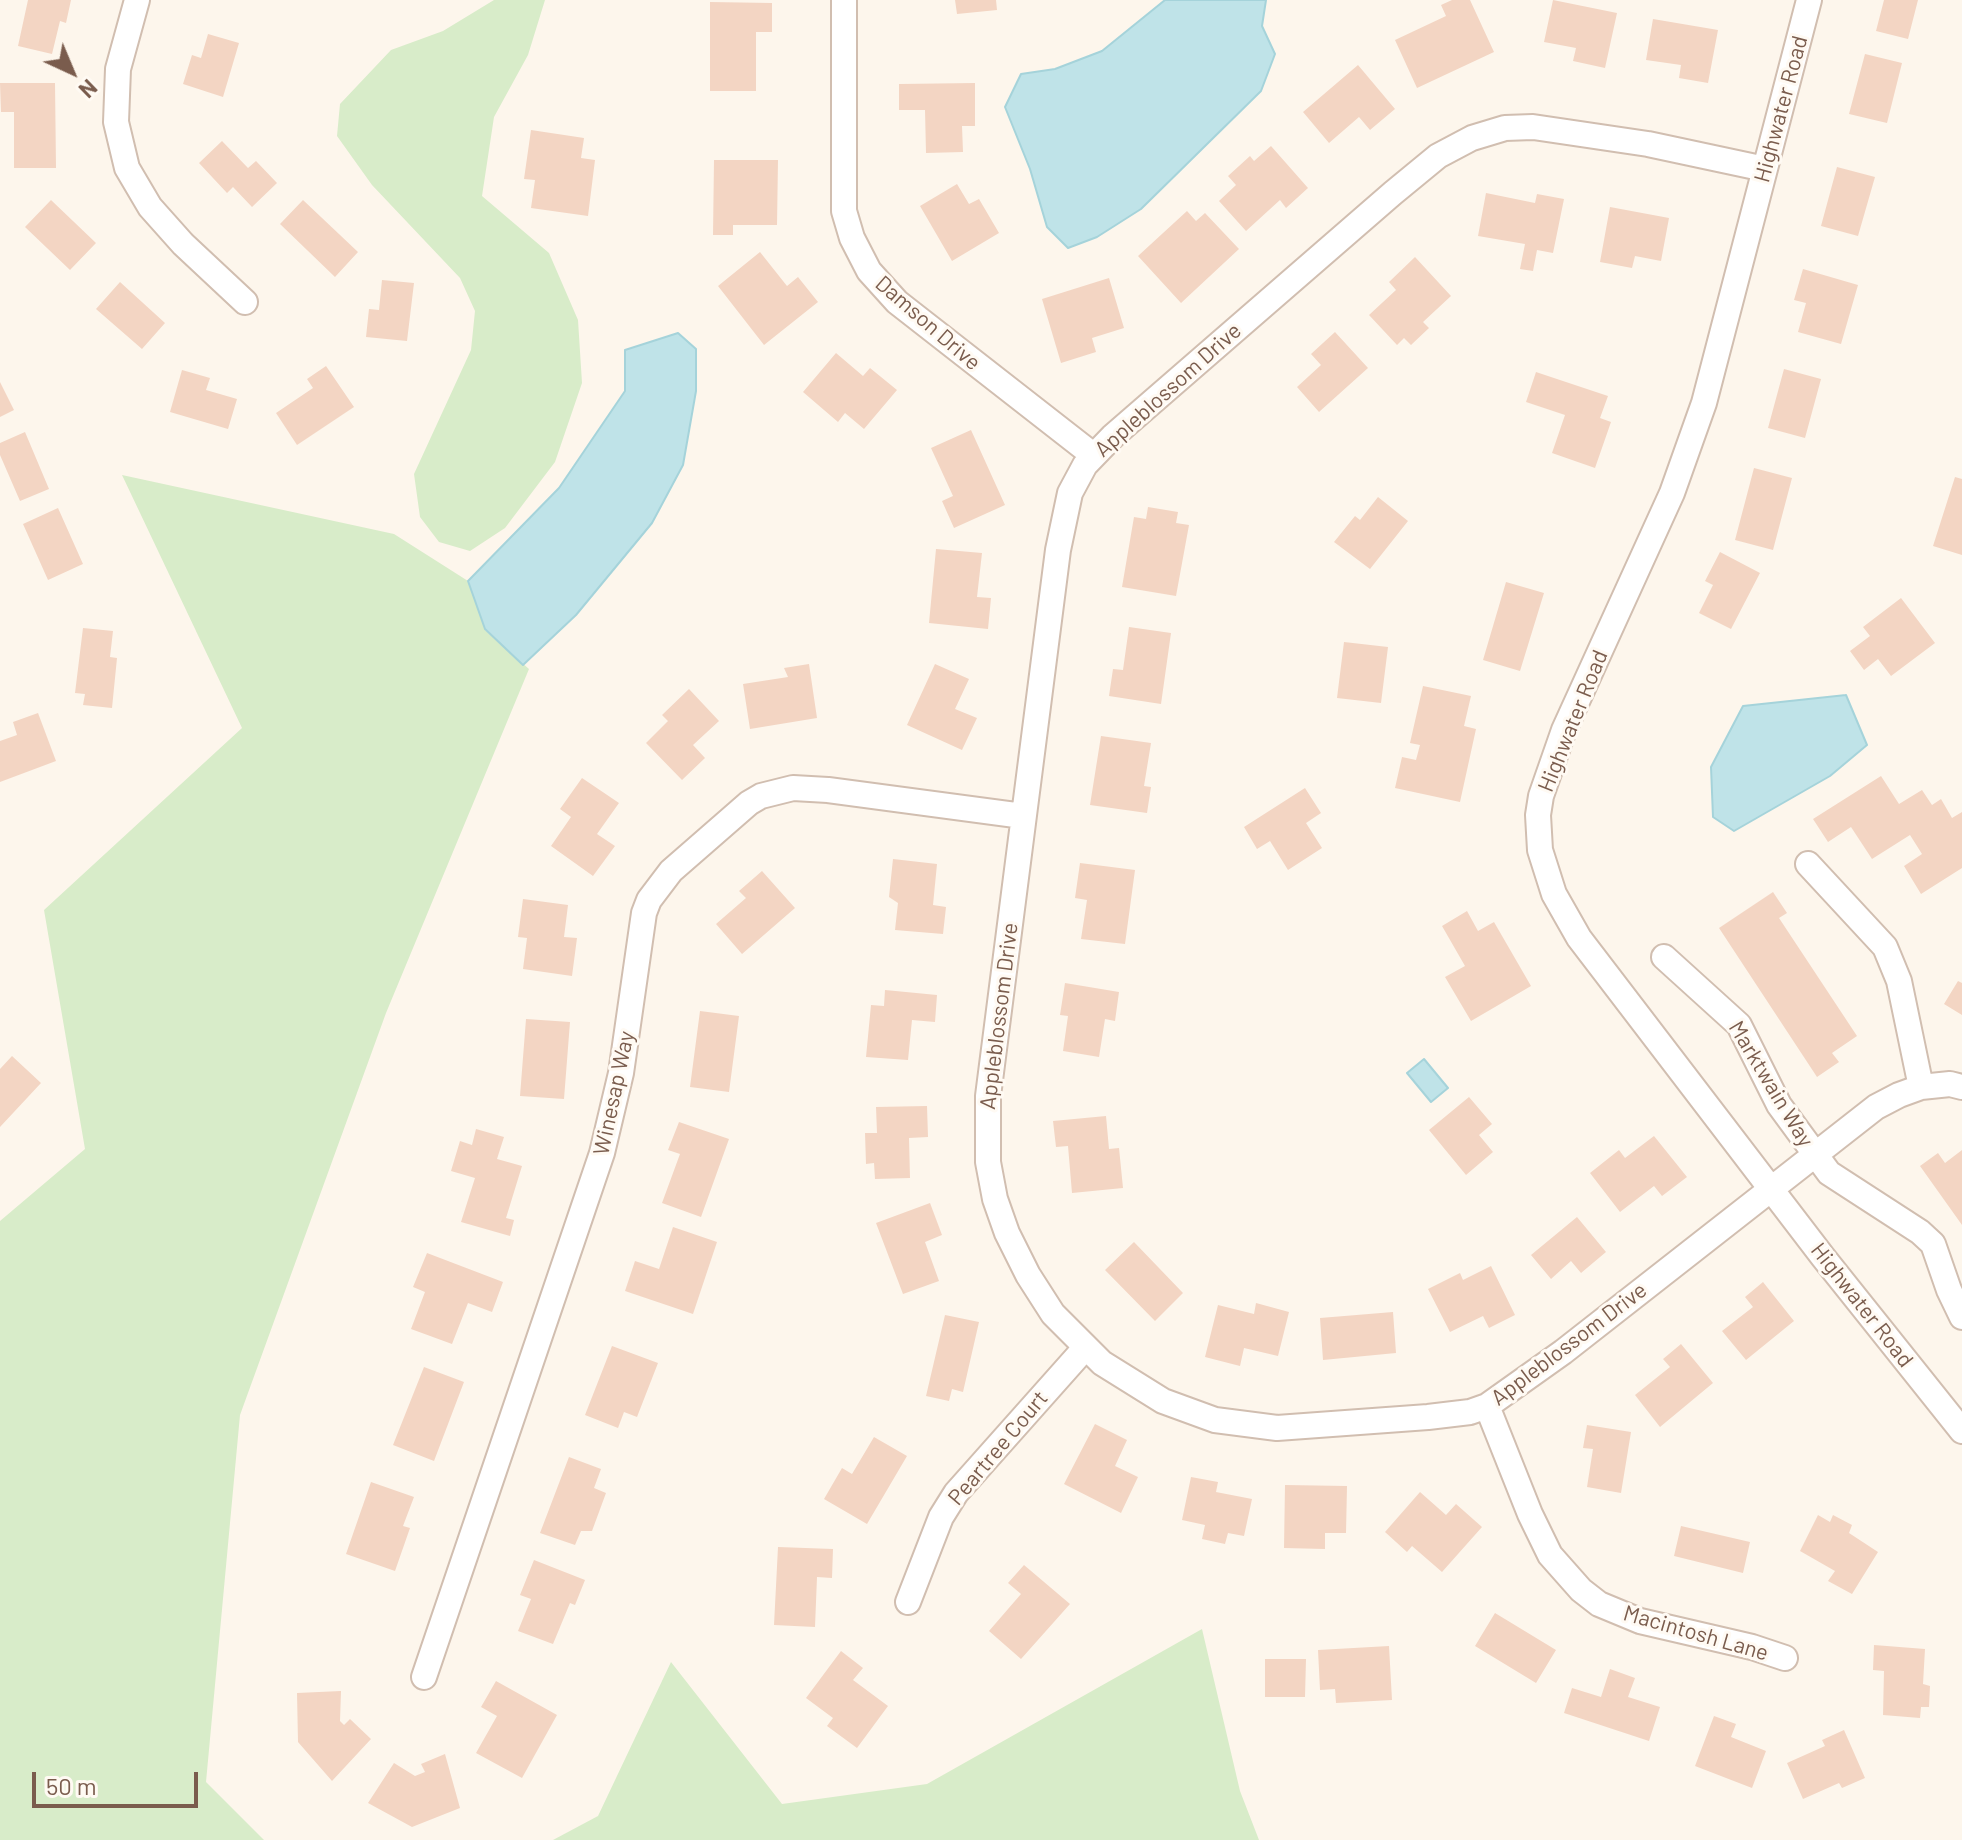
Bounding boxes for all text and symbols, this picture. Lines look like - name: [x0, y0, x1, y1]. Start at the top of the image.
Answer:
- north arrow: [32, 32, 112, 112]
- street label: Highwater Road: [1749, 33, 1813, 185]
- text: N: [74, 75, 103, 104]
- street label: Damson Drive: [870, 270, 986, 376]
- street label: Appleblossom Drive: [1089, 317, 1247, 463]
- street label: Highwater Road: [1533, 646, 1613, 796]
- street label: Appleblossom Drive: [974, 921, 1024, 1111]
- street label: Marktwain Way: [1723, 1016, 1819, 1152]
- street label: Winesap Way: [588, 1029, 640, 1157]
- street label: Highwater Road: [1805, 1238, 1919, 1372]
- street label: Appleblossom Drive: [1486, 1277, 1652, 1411]
- street label: Peartree Court: [943, 1386, 1053, 1510]
- street label: Macintosh Lane: [1620, 1600, 1772, 1666]
- scale bar: [36, 1756, 202, 1806]
- text: 50 m: [46, 1771, 97, 1800]

